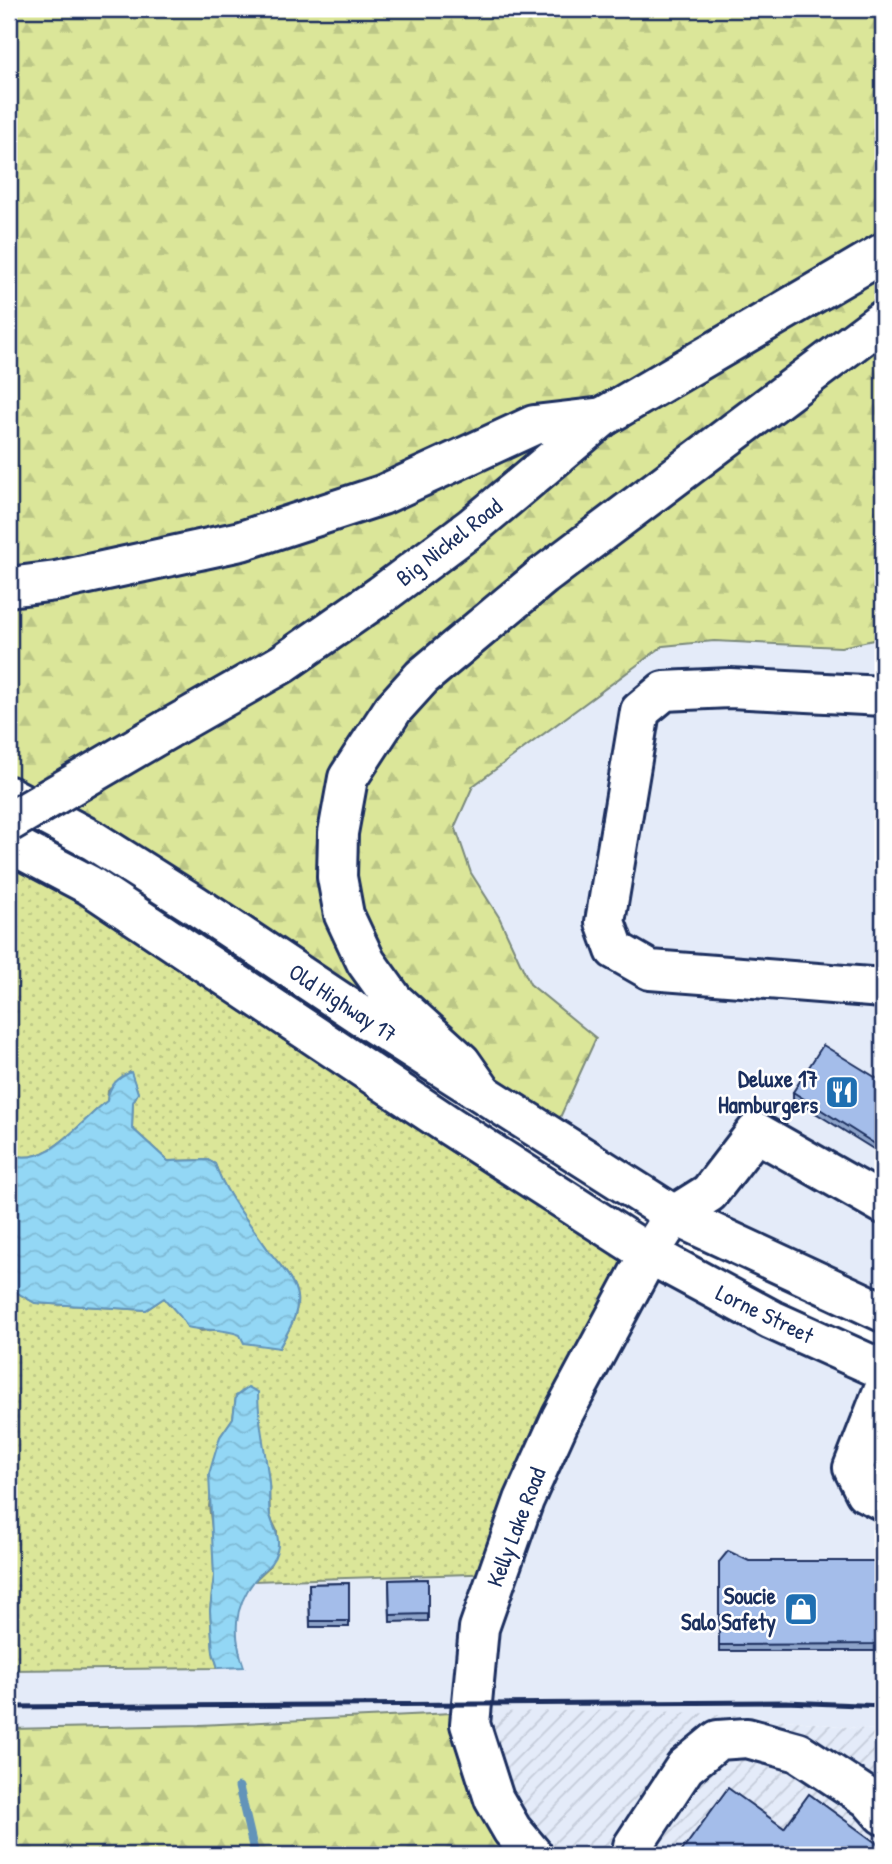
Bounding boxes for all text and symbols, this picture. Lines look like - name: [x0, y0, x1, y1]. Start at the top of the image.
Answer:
- street label: Big Nickel Road: [389, 490, 508, 593]
- street label: Old Highway 17: [283, 956, 403, 1049]
- place label: Deluxe 17 Hamburgers: [718, 1063, 818, 1121]
- restaurant icon: Deluxe 17 Hamburgers: [823, 1073, 861, 1111]
- street label: Lorne Street: [711, 1277, 820, 1351]
- street label: Kelly Lake Road: [479, 1463, 552, 1591]
- place label: Soucie Salo Safety: [681, 1580, 777, 1638]
- shop icon: Soucie Salo Safety: [782, 1590, 820, 1628]

